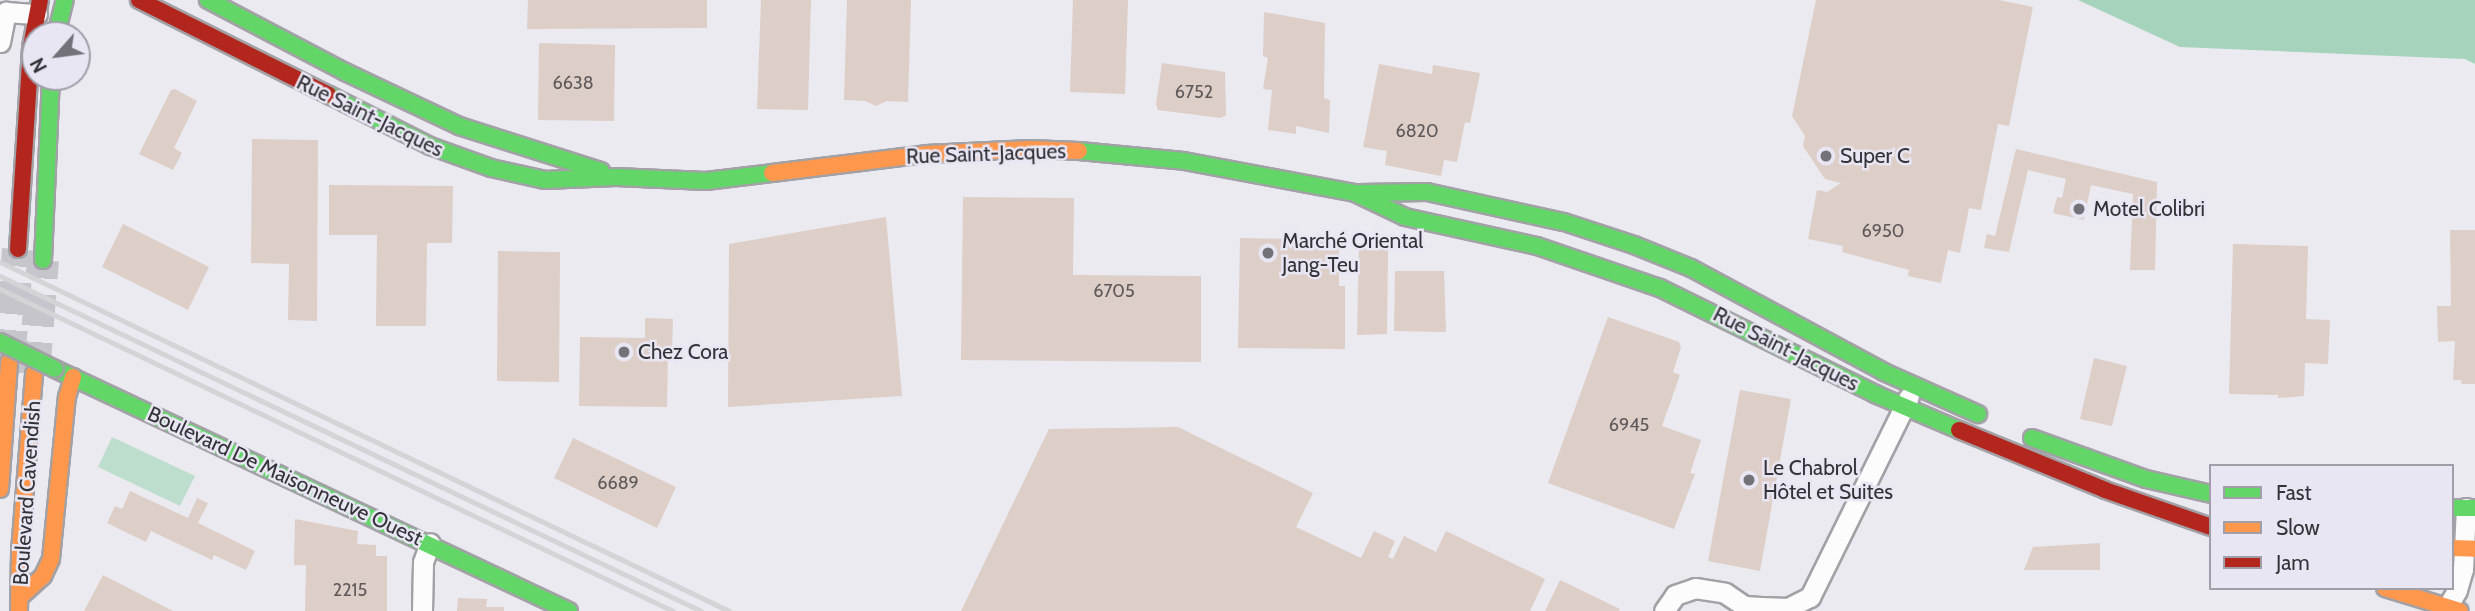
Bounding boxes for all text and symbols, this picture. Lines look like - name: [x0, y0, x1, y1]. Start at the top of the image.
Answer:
- north arrow: [21, 21, 91, 91]
- text: N: [25, 54, 52, 76]
- street label: Rue Saint-Jacques: [293, 70, 447, 162]
- house number: 6638: [552, 72, 594, 94]
- house number: 6752: [1175, 81, 1213, 103]
- house number: 6820: [1395, 120, 1439, 142]
- street label: Rue Saint-Jacques: [906, 139, 1066, 169]
- place label: Super C: [1840, 143, 1910, 169]
- marker: Super C: [1818, 148, 1834, 164]
- place label: Motel Colibri: [2093, 196, 2205, 222]
- marker: Motel Colibri: [2071, 201, 2087, 217]
- house number: 6950: [1862, 220, 1904, 242]
- place label: Marché Oriental Jang-Teu: [1282, 228, 1423, 278]
- marker: Marché Oriental Jang-Teu: [1260, 245, 1276, 261]
- house number: 6705: [1093, 280, 1135, 302]
- street label: Rue Saint-Jacques: [1709, 301, 1863, 397]
- place label: Chez Cora: [638, 339, 728, 365]
- marker: Chez Cora: [616, 344, 632, 360]
- street label: Boulevard Cavendish: [8, 400, 46, 586]
- street label: Boulevard De Maisonneuve Ouest: [144, 401, 426, 551]
- house number: 6945: [1609, 414, 1649, 436]
- place label: Le Chabrol Hôtel et Suites: [1763, 455, 1893, 505]
- legend: [2209, 464, 2454, 590]
- house number: 6689: [597, 472, 639, 494]
- marker: Le Chabrol Hôtel et Suites: [1741, 472, 1757, 488]
- text: Fast: [2276, 480, 2312, 505]
- text: Slow: [2276, 515, 2320, 540]
- text: Jam: [2276, 550, 2310, 575]
- house number: 2215: [333, 579, 367, 601]

